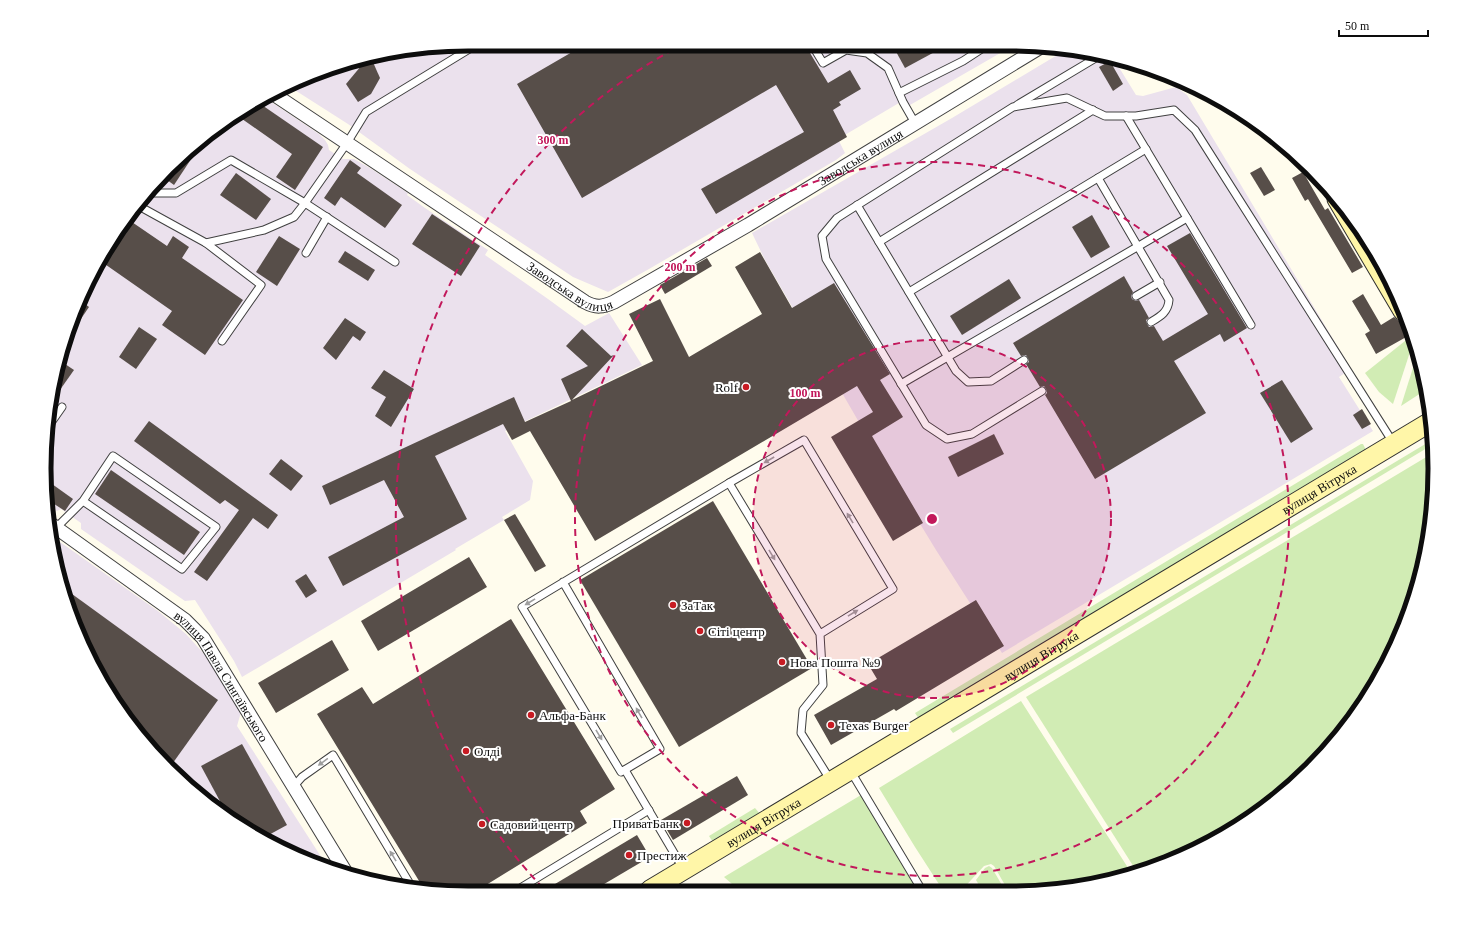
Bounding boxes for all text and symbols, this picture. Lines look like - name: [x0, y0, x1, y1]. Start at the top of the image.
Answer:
- scale bar: [1339, 12, 1428, 38]
- text: 50 m: [1345, 19, 1370, 33]
- street label: Заводська вулиця: [816, 126, 905, 189]
- text: 300 m: [538, 133, 569, 147]
- street label: Заводська вулиця: [524, 259, 615, 314]
- text: 200 m: [665, 260, 696, 274]
- place label: Rolf: [715, 380, 739, 395]
- marker: Rolf: [741, 382, 751, 392]
- text: 100 m: [790, 386, 821, 400]
- one-way arrow: [763, 457, 775, 464]
- street label: вулиця Вітрука: [1279, 461, 1359, 517]
- one-way arrow: [847, 512, 854, 524]
- centre of rings: [925, 512, 939, 526]
- one-way arrow: [768, 550, 776, 560]
- place label: ЗаТак: [681, 598, 714, 613]
- one-way arrow: [524, 599, 536, 606]
- marker: ЗаТак: [668, 600, 678, 610]
- street label: вулиця Павла Сингаївського: [171, 608, 271, 745]
- one-way arrow: [847, 610, 859, 617]
- place label: Сіті центр: [708, 624, 765, 639]
- marker: Сіті центр: [695, 626, 705, 636]
- street label: вулиця Вітрука: [1001, 628, 1081, 684]
- place label: Нова Пошта №9: [790, 655, 881, 670]
- marker: Нова Пошта №9: [777, 657, 787, 667]
- one-way arrow: [635, 707, 642, 719]
- place label: Альфа-Банк: [539, 708, 607, 723]
- marker: Альфа-Банк: [526, 710, 536, 720]
- place label: Texas Burger: [839, 718, 909, 733]
- marker: Texas Burger: [826, 720, 836, 730]
- one-way arrow: [595, 730, 603, 740]
- place label: Олді: [474, 744, 500, 759]
- marker: Олді: [461, 746, 471, 756]
- one-way arrow: [318, 758, 328, 766]
- street label: вулиця Вітрука: [723, 794, 804, 851]
- place label: ПриватБанк: [613, 816, 680, 831]
- place label: Садовий центр: [490, 817, 573, 832]
- marker: ПриватБанк: [682, 818, 692, 828]
- marker: Садовий центр: [477, 819, 487, 829]
- place label: Престиж: [637, 848, 687, 863]
- one-way arrow: [390, 850, 397, 862]
- marker: Престиж: [624, 850, 634, 860]

